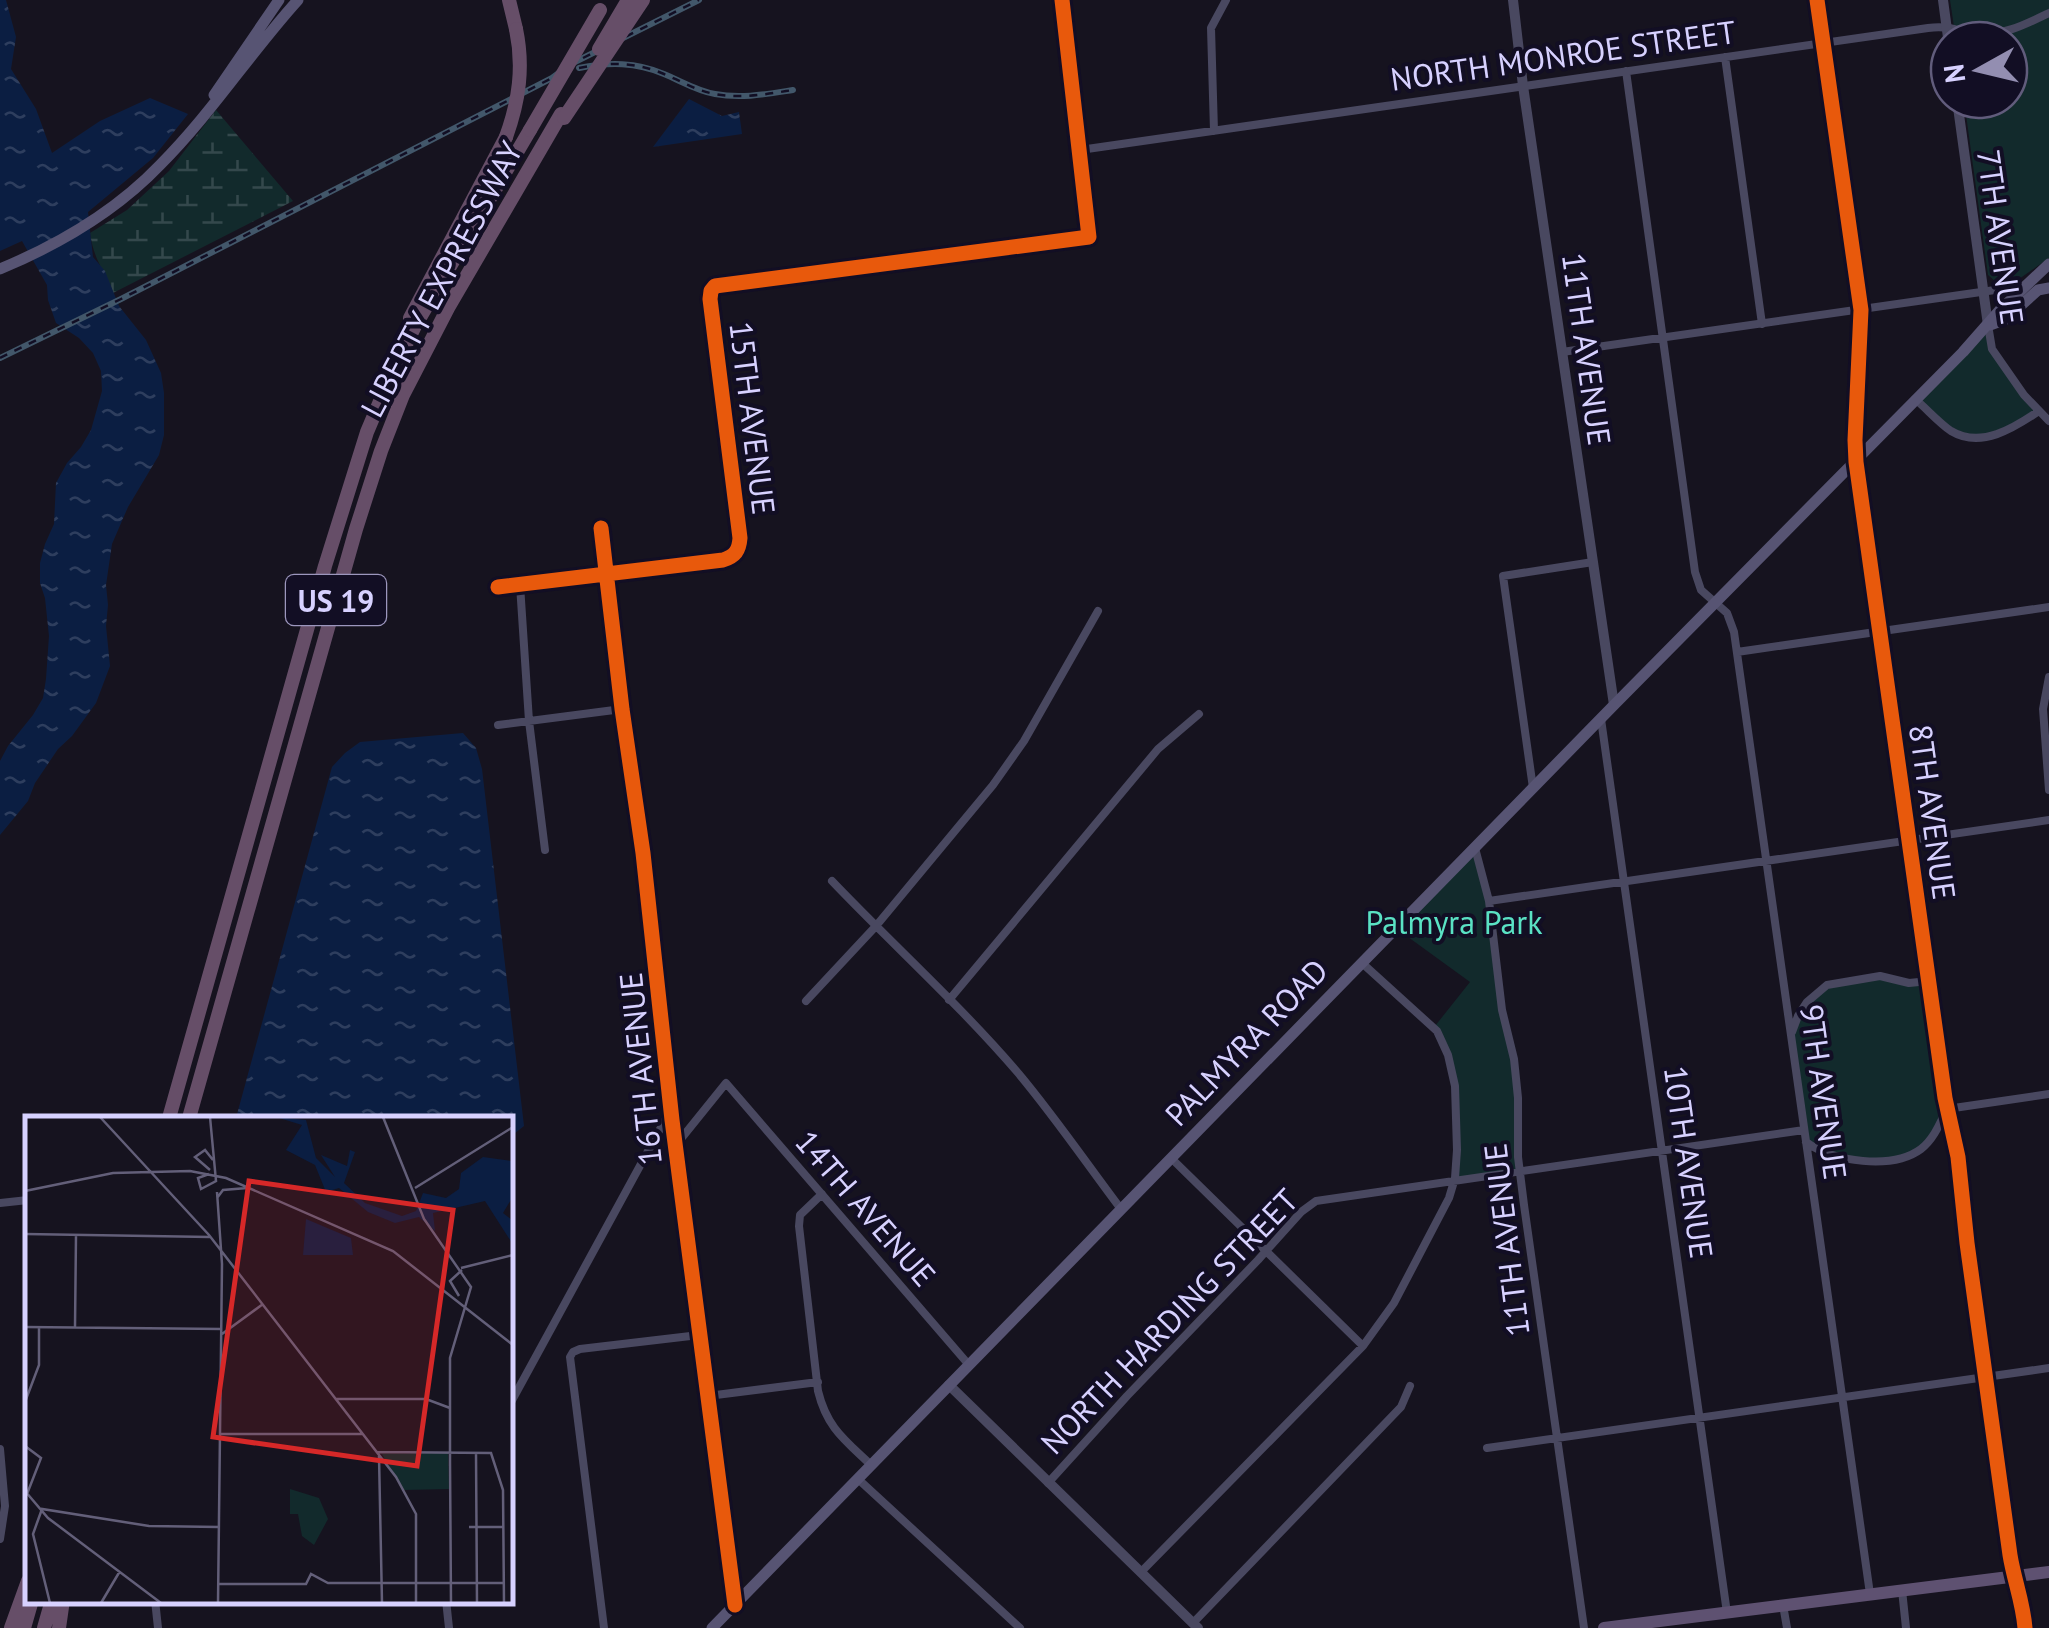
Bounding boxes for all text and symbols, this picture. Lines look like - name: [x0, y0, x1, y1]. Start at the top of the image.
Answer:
- street label: NORTH MONROE STREET: [1388, 10, 1739, 100]
- north arrow: [1929, 20, 2029, 120]
- text: N: [1934, 62, 1973, 85]
- street label: LIBERTY EXPRESSWAY: [350, 134, 532, 424]
- street label: 7TH AVENUE: [1968, 147, 2034, 327]
- street label: 11TH AVENUE: [1553, 250, 1621, 448]
- street label: 15TH AVENUE: [720, 319, 786, 517]
- road number: US 19: [286, 575, 386, 625]
- street label: 8TH AVENUE: [1900, 722, 1966, 902]
- park label: Palmyra Park: [1365, 901, 1543, 943]
- street label: PALMYRA ROAD: [1156, 949, 1336, 1135]
- street label: 16TH AVENUE: [609, 970, 671, 1168]
- street label: 9TH AVENUE: [1791, 1002, 1857, 1182]
- street label: 10TH AVENUE: [1655, 1063, 1723, 1261]
- inset map: [25, 1116, 512, 1603]
- street label: 14TH AVENUE: [787, 1121, 945, 1295]
- street label: 11TH AVENUE: [1473, 1141, 1539, 1339]
- street label: NORTH HARDING STREET: [1031, 1179, 1307, 1463]

